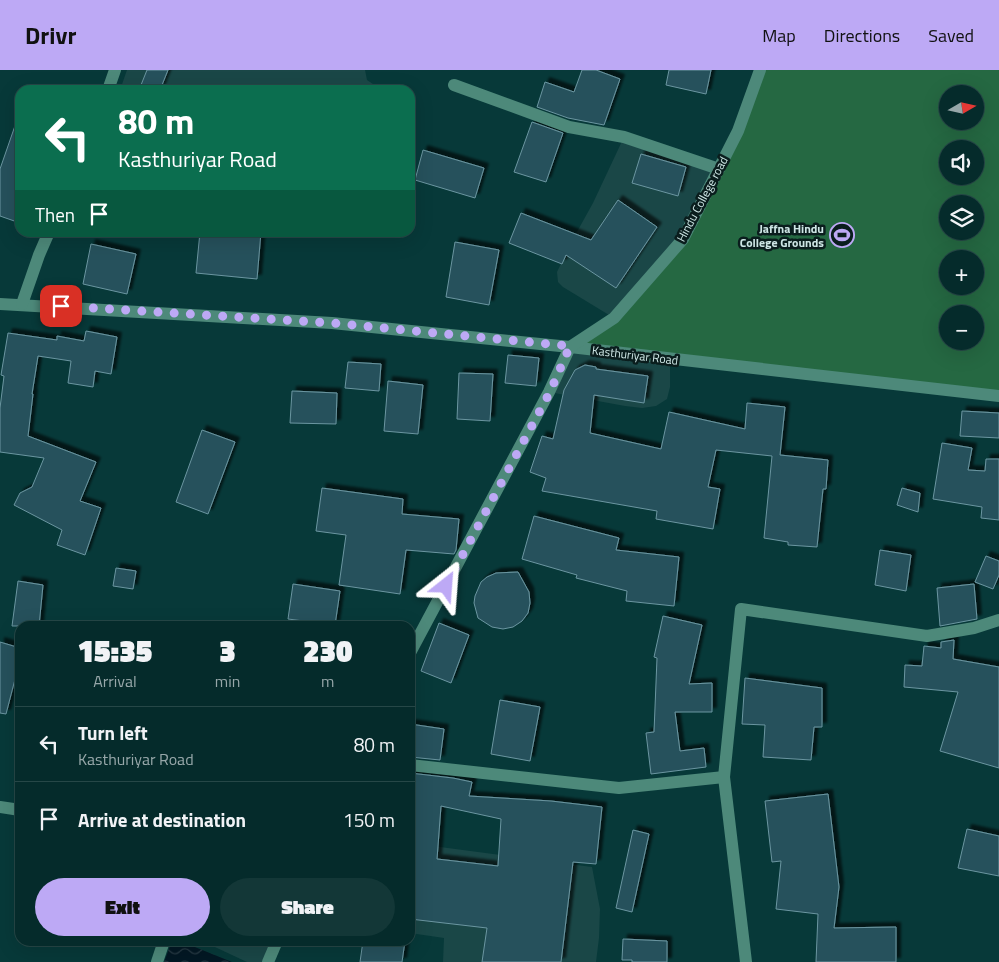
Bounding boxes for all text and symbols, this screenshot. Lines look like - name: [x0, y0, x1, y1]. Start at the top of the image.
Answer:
- text: Drivr: [25, 17, 76, 53]
- text: Map: [762, 22, 796, 49]
- text: Directions: [824, 22, 900, 49]
- text: Saved: [928, 22, 974, 49]
- north arrow: [939, 85, 984, 130]
- map controls: [939, 85, 984, 350]
- text: 80 m: [118, 94, 194, 148]
- icon: left: [35, 105, 100, 170]
- button: sound: [939, 140, 984, 185]
- text: Kasthuriyar Road: [118, 142, 277, 176]
- street label: Hindu College road: [671, 153, 733, 245]
- button: layers: [939, 195, 984, 240]
- text: Then: [35, 200, 75, 229]
- icon: arrive: [85, 200, 113, 228]
- place label: Jaffna Hindu College Grounds: [740, 219, 824, 252]
- sports icon: Jaffna Hindu College Grounds: [829, 222, 855, 248]
- button: +: [939, 250, 984, 295]
- pin: [40, 285, 82, 327]
- icon: arrive: [47, 292, 75, 320]
- button: −: [939, 305, 984, 350]
- street label: Kasthuriyar Road: [591, 340, 679, 370]
- position arrow: [419, 559, 471, 611]
- text: 15:35: [78, 628, 152, 674]
- text: 3: [219, 628, 236, 674]
- text: 230: [303, 628, 352, 674]
- text: Arrival: [93, 669, 137, 693]
- text: min: [215, 669, 240, 693]
- text: m: [321, 669, 334, 693]
- text: Turn left: [78, 718, 148, 747]
- icon: left: [35, 730, 63, 758]
- text: 80 m: [354, 730, 395, 759]
- text: Kasthuriyar Road: [78, 747, 194, 771]
- icon: arrive: [35, 805, 63, 833]
- text: Arrive at destination: [78, 805, 246, 834]
- text: 150 m: [343, 805, 395, 834]
- button: Exit: [35, 878, 210, 936]
- button: Share: [220, 878, 395, 936]

